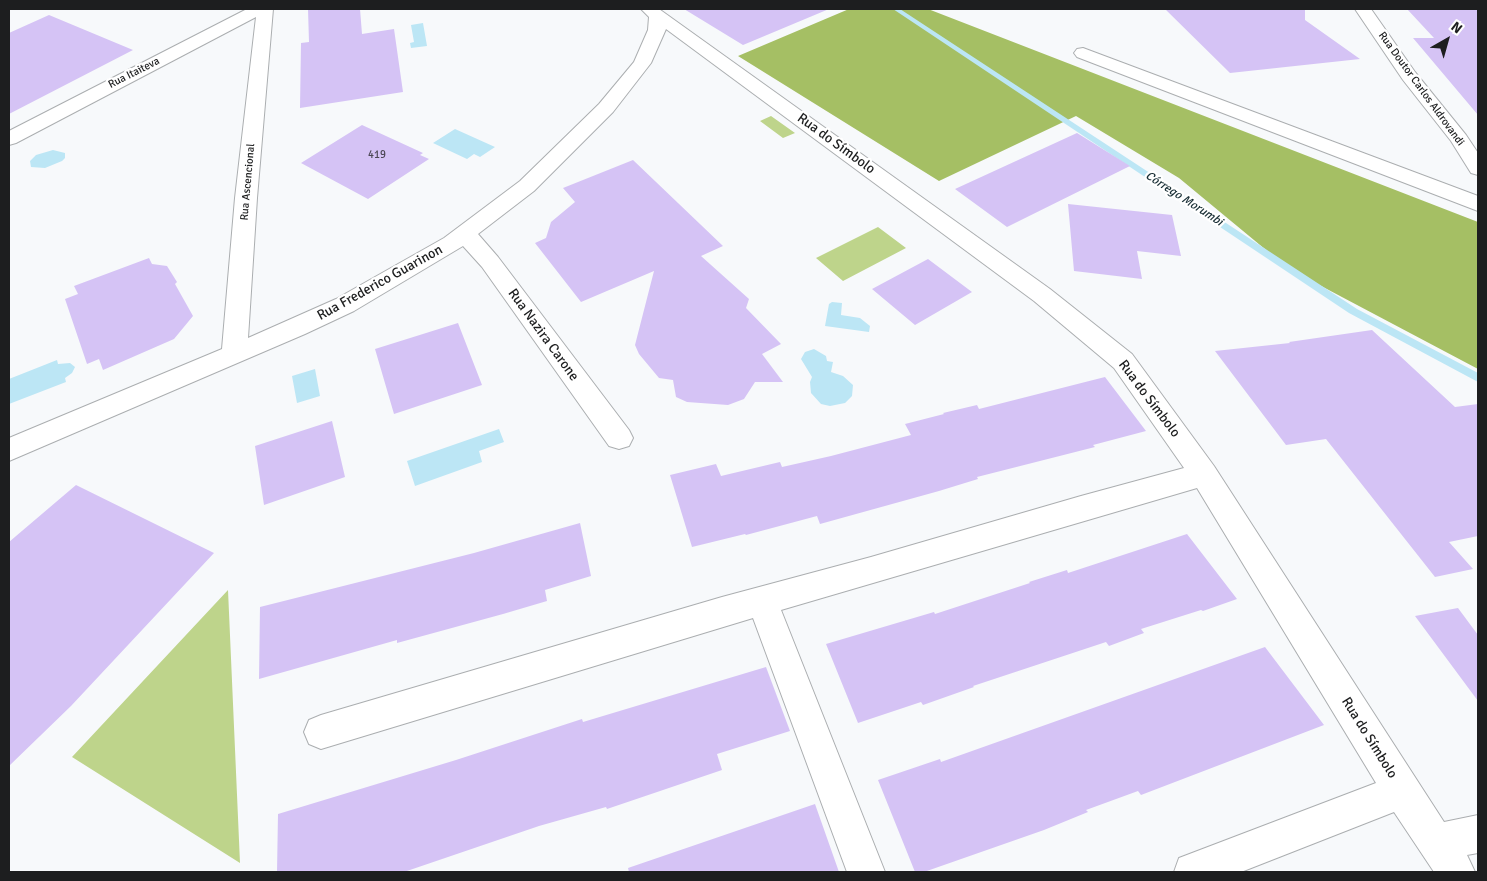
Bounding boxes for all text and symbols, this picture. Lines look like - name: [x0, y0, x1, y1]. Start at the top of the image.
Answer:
- north arrow: [1422, 15, 1472, 65]
- text: N: [1447, 18, 1466, 37]
- street label: Rua Doutor Carlos Aldrovandi: [1375, 29, 1467, 149]
- street label: Rua Itaiteva: [106, 54, 162, 92]
- street label: Rua do Símbolo: [794, 110, 878, 178]
- street label: Rua Ascencional: [238, 143, 258, 221]
- house number: 419: [368, 148, 386, 162]
- water label: Córrego Morumbi: [1143, 169, 1225, 229]
- street label: Rua Frederico Guarinon: [314, 242, 446, 324]
- street label: Rua Nazira Carone: [504, 286, 582, 384]
- street label: Rua do Símbolo: [1114, 357, 1184, 441]
- street label: Rua do Símbolo: [1337, 694, 1401, 782]

